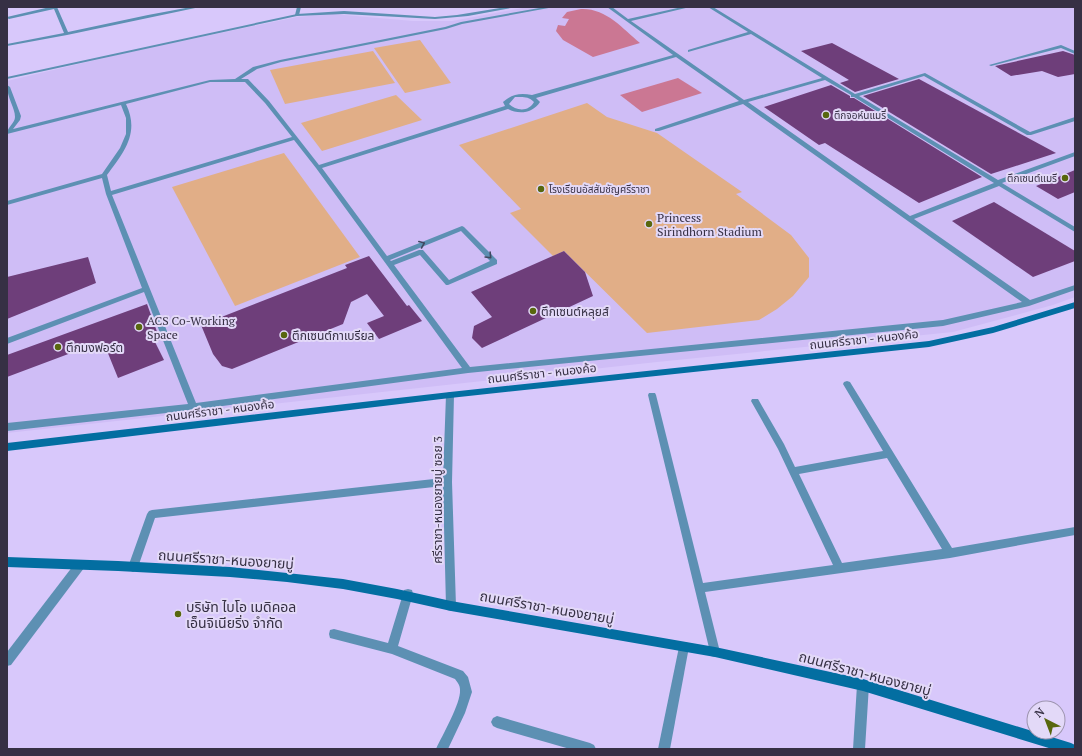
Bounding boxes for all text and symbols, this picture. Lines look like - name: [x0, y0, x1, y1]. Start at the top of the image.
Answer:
- place label: ตึกจอห์นแมรี่: [834, 108, 887, 122]
- marker: ตึกจอห์นแมรี่: [821, 110, 831, 120]
- place label: ตึกเซนต์แมรี: [1007, 172, 1057, 185]
- marker: ตึกเซนต์แมรี: [1060, 173, 1070, 183]
- place label: โรงเรียนอัสสัมชัญศรีราชา: [549, 183, 650, 196]
- marker: โรงเรียนอัสสัมชัญศรีราชา: [536, 184, 546, 194]
- place label: Princess Sirindhorn Stadium: [657, 210, 762, 239]
- marker: Princess Sirindhorn Stadium: [644, 219, 654, 229]
- one-way arrow: [419, 241, 426, 249]
- one-way arrow: [485, 251, 492, 259]
- place label: ตึกเซนต์หลุยส์: [541, 304, 609, 319]
- marker: ตึกเซนต์หลุยส์: [528, 306, 538, 316]
- place label: ACS Co-Working Space: [147, 313, 236, 342]
- marker: ACS Co-Working Space: [134, 322, 144, 332]
- street label: ถนนศรีราชา - หนองค้อ: [809, 326, 919, 352]
- place label: ตึกเซนต์กาเบรียล: [292, 328, 374, 343]
- marker: ตึกเซนต์กาเบรียล: [279, 330, 289, 340]
- place label: ตึกมงฟอร์ต: [66, 340, 123, 355]
- marker: ตึกมงฟอร์ต: [53, 342, 63, 352]
- street label: ถนนศรีราชา - หนองค้อ: [487, 360, 597, 386]
- street label: ถนนศรีราชา - หนองค้อ: [165, 396, 275, 424]
- street label: ศรีราชา-หนองยายบู่ ซอย 3: [430, 436, 445, 564]
- street label: ถนนศรีราชา-หนองยายบู่: [157, 545, 295, 573]
- street label: ถนนศรีราชา-หนองยายบู่: [478, 586, 616, 628]
- place label: บริษัท ไบโอ เมดิคอล เอ็นจิเนียริ่ง จำกัด: [186, 597, 296, 632]
- marker: บริษัท ไบโอ เมดิคอล เอ็นจิเนียริ่ง จำกัด: [173, 609, 183, 619]
- street label: ถนนศรีราชา-หนองยายบู่: [797, 646, 933, 700]
- north arrow: [1026, 700, 1066, 740]
- text: N: [1032, 704, 1048, 721]

